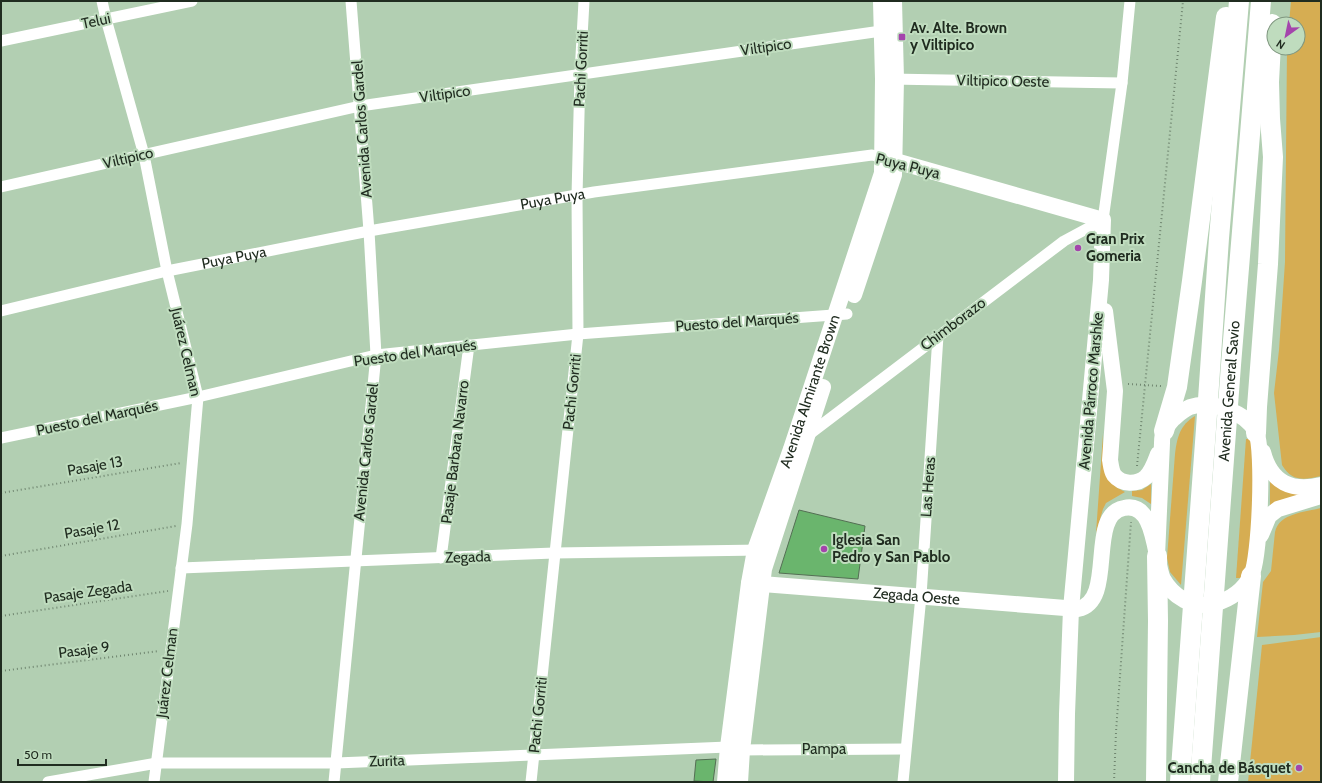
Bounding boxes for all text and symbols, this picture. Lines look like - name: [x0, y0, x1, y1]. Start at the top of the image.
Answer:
- street label: Telui: [80, 9, 112, 33]
- north arrow: [1266, 16, 1306, 56]
- place label: Av. Alte. Brown y Viltipico: [910, 19, 1007, 54]
- street label: Pachi Gorriti: [570, 30, 592, 108]
- marker: Av. Alte. Brown y Viltipico: [897, 32, 907, 42]
- street label: Viltipico: [739, 35, 793, 59]
- text: N: [1273, 36, 1288, 52]
- street label: Avenida Carlos Gardel: [348, 59, 376, 198]
- street label: Viltipico Oeste: [957, 71, 1050, 91]
- street label: Viltipico: [418, 82, 472, 106]
- street label: Viltipico: [101, 143, 155, 173]
- street label: Puya Puya: [874, 149, 943, 183]
- street label: Puya Puya: [519, 185, 587, 214]
- place label: Gran Prix Gomeria: [1086, 230, 1145, 265]
- street label: Puya Puya: [200, 242, 269, 273]
- marker: Gran Prix Gomeria: [1073, 243, 1083, 253]
- street label: Chimborazo: [917, 294, 989, 354]
- street label: Juárez Celman: [167, 305, 205, 398]
- street label: Puesto del Marqués: [675, 309, 799, 335]
- street label: Avenida Párroco Marshke: [1075, 311, 1107, 470]
- street label: Avenida Almirante Brown: [776, 312, 844, 470]
- street label: Avenida General Savio: [1215, 320, 1244, 462]
- street label: Puesto del Marqués: [352, 335, 478, 371]
- street label: Pachi Gorriti: [559, 353, 585, 431]
- street label: Pasaje Barbara Navarro: [437, 379, 473, 525]
- street label: Avenida Carlos Gardel: [350, 382, 382, 522]
- street label: Puesto del Marqués: [35, 396, 159, 440]
- street label: Pasaje 13: [66, 452, 124, 480]
- street label: Las Heras: [917, 456, 939, 518]
- street label: Pasaje 12: [63, 515, 121, 543]
- place label: Iglesia San Pedro y San Pablo: [832, 531, 951, 566]
- marker: Iglesia San Pedro y San Pablo: [819, 544, 829, 554]
- street label: Zegada: [445, 547, 492, 567]
- street label: Pasaje Zegada: [43, 577, 134, 607]
- street label: Zegada Oeste: [872, 584, 961, 609]
- street label: Juárez Celman: [152, 627, 181, 720]
- street label: Pasaje 9: [57, 638, 111, 662]
- street label: Pachi Gorriti: [525, 676, 551, 754]
- street label: Pampa: [802, 740, 847, 758]
- scale bar: [18, 741, 106, 767]
- text: 50 m: [24, 747, 52, 762]
- street label: Zurita: [369, 751, 406, 771]
- place label: Cancha de Básquet: [1168, 759, 1291, 777]
- marker: Cancha de Básquet: [1294, 763, 1304, 773]

